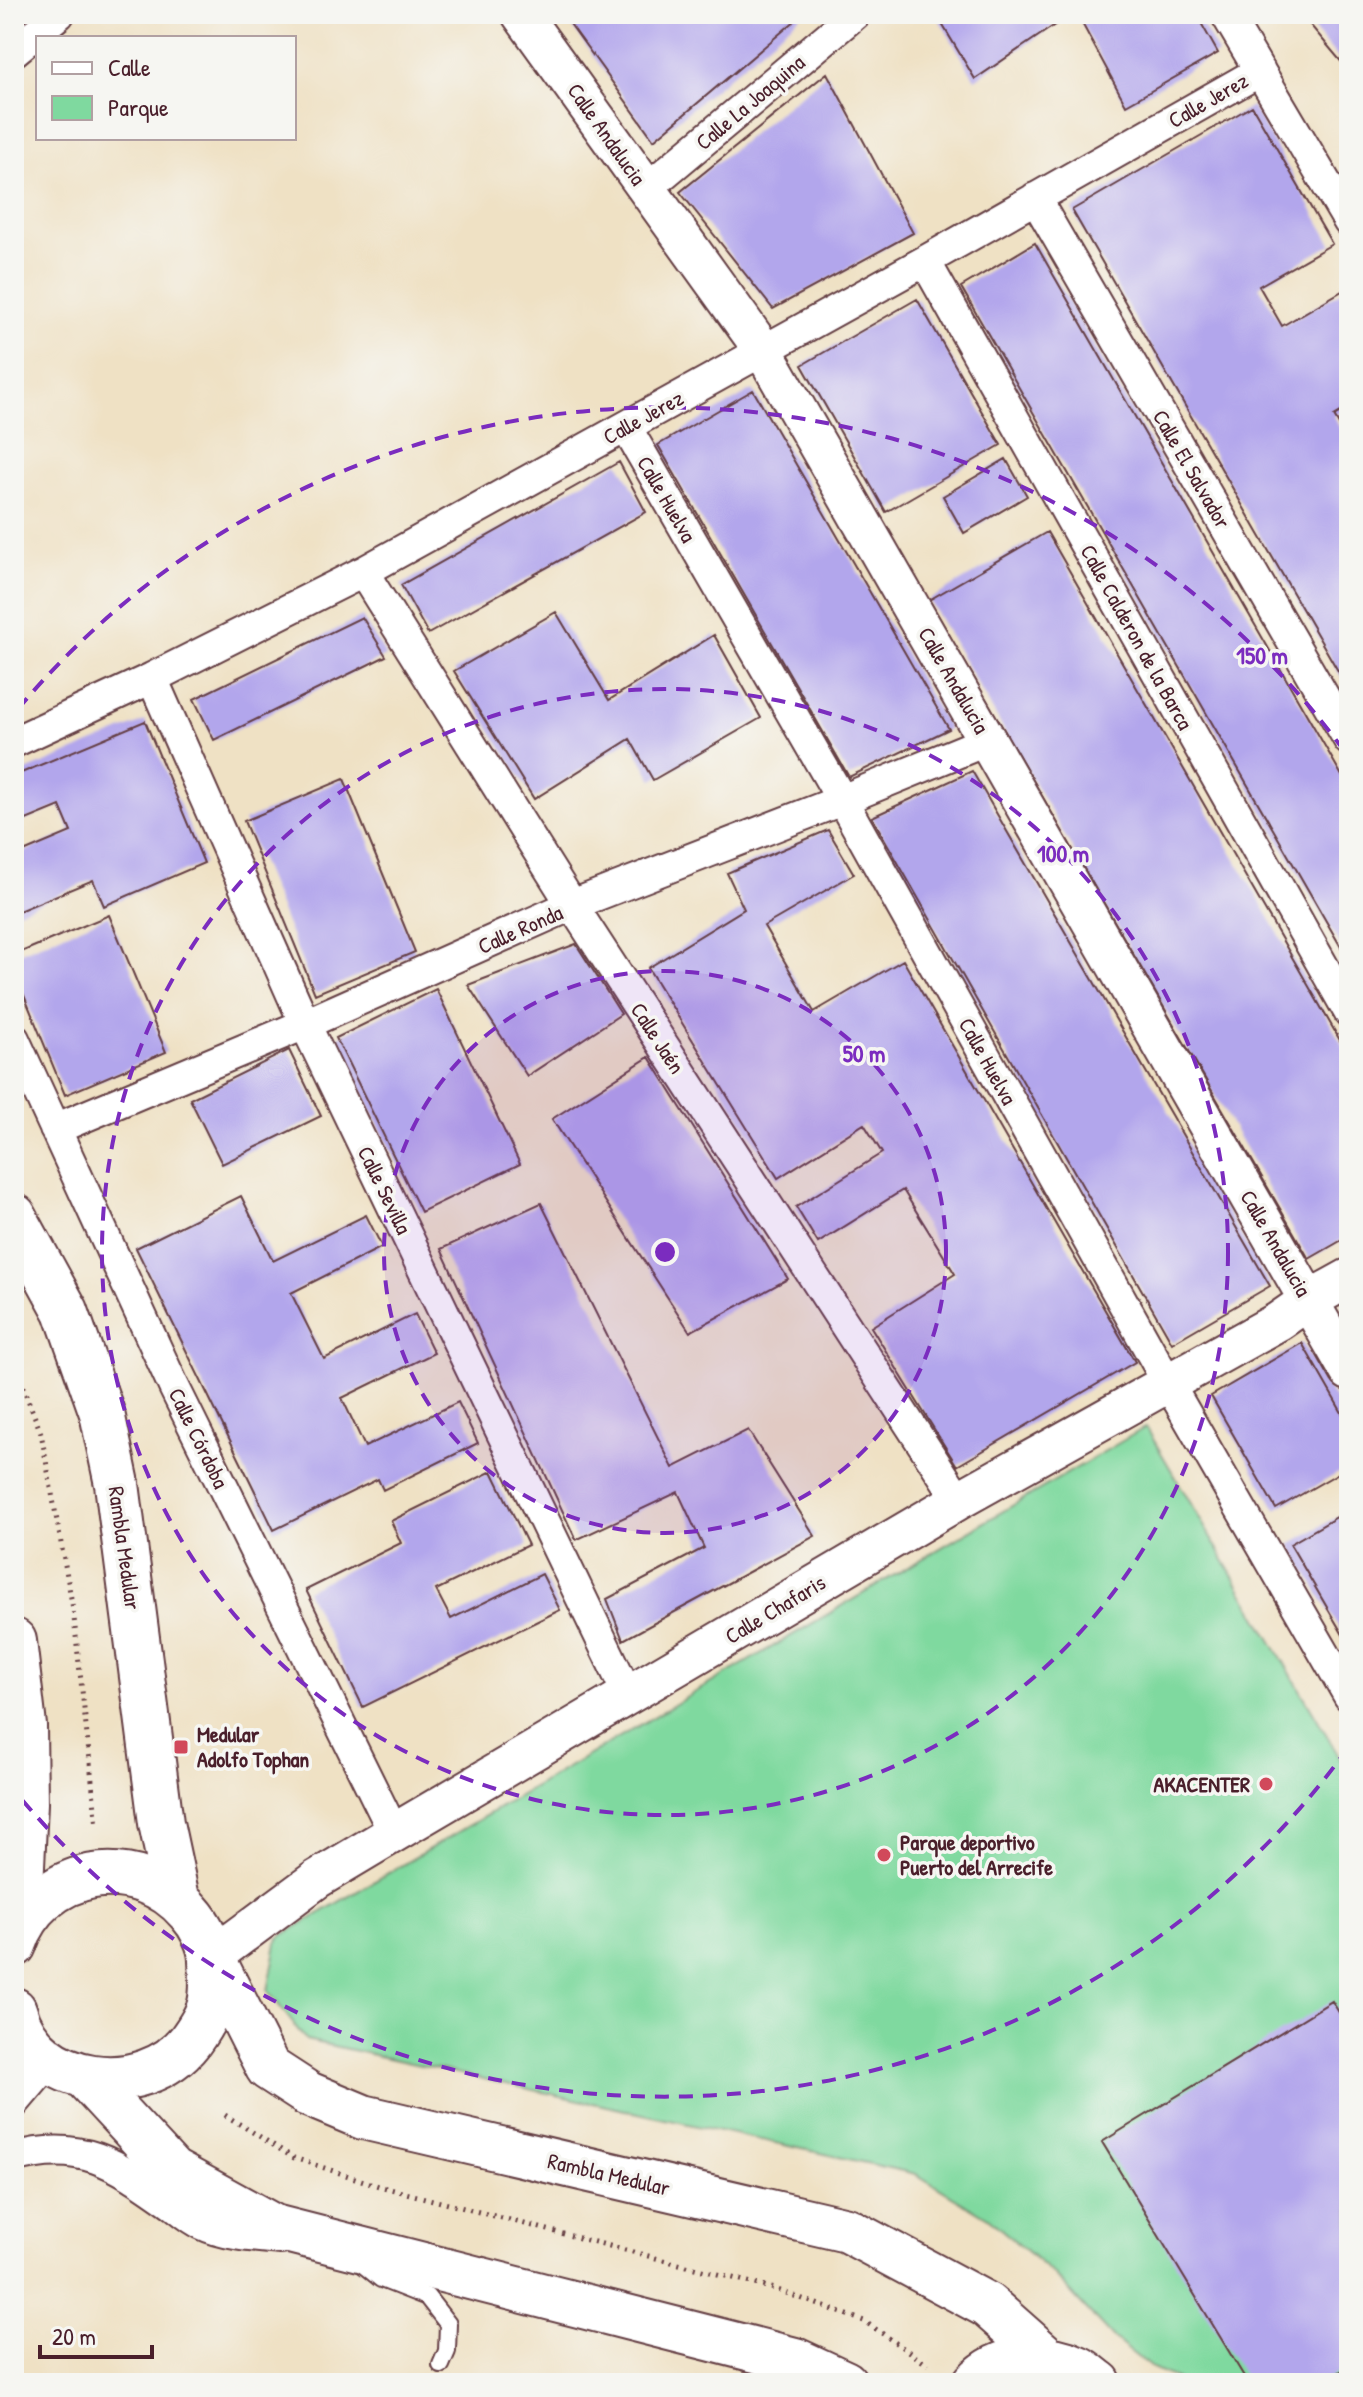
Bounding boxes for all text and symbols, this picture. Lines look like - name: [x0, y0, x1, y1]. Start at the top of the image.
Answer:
- legend: [36, 36, 296, 140]
- street label: Calle La Joaquina: [689, 47, 811, 157]
- text: Calle: [108, 51, 151, 83]
- street label: Calle Jerez: [1163, 65, 1253, 135]
- street label: Calle Andalucia: [561, 77, 654, 191]
- text: Parque: [108, 91, 169, 123]
- street label: Calle Jerez: [597, 383, 689, 451]
- street label: Calle El Salvador: [1146, 404, 1238, 534]
- street label: Calle Huelva: [630, 450, 704, 548]
- street label: Calle Calderon de la Barca: [1074, 539, 1201, 735]
- street label: Calle Andalucia: [911, 621, 997, 739]
- text: 150 m: [1236, 639, 1288, 671]
- text: 100 m: [1037, 837, 1089, 869]
- street label: Calle Ronda: [473, 897, 568, 961]
- street label: Calle Jaén: [624, 997, 692, 1079]
- street label: Calle Huelva: [952, 1012, 1024, 1110]
- text: 50 m: [843, 1037, 885, 1069]
- street label: Calle Sevilla: [351, 1141, 419, 1239]
- street label: Calle Andalucia: [1233, 1184, 1319, 1302]
- centre of rings: [651, 1238, 679, 1266]
- street label: Calle Córdoba: [162, 1383, 236, 1494]
- street label: Rambla Medular: [101, 1484, 149, 1612]
- street label: Calle Chafaris: [719, 1567, 831, 1651]
- place label: Medular Adolfo Tophan: [197, 1719, 309, 1775]
- marker: Medular Adolfo Tophan: [172, 1738, 190, 1756]
- place label: AKACENTER: [1154, 1769, 1250, 1799]
- marker: AKACENTER: [1257, 1775, 1275, 1793]
- place label: Parque deportivo Puerto del Arrecife: [900, 1827, 1053, 1882]
- marker: Parque deportivo Puerto del Arrecife: [875, 1846, 893, 1864]
- street label: Rambla Medular: [545, 2145, 673, 2203]
- scale bar: [40, 2309, 152, 2359]
- text: 20 m: [52, 2320, 96, 2352]

